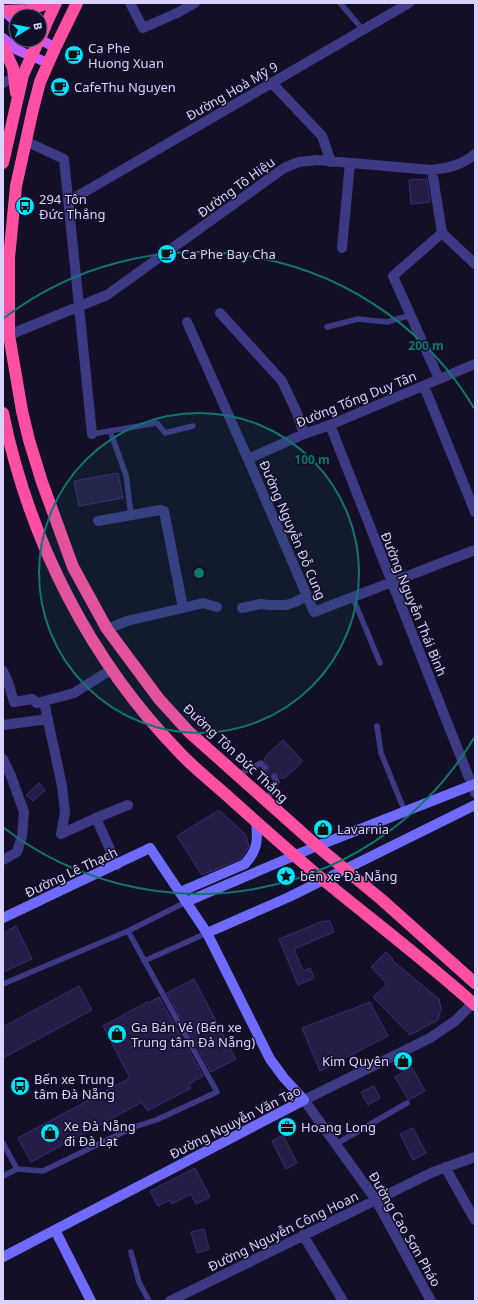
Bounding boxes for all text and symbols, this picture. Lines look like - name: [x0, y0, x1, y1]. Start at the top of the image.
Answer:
- north arrow: [8, 8, 48, 48]
- text: B: [30, 21, 46, 31]
- place label: Ca Phe Huong Xuan: [88, 39, 164, 72]
- cafe icon: Ca Phe Huong Xuan: [63, 44, 85, 66]
- street label: Đường Hoà Mỹ 9: [183, 57, 281, 125]
- cafe icon: CafeThu Nguyen: [49, 76, 71, 98]
- place label: CafeThu Nguyen: [74, 78, 176, 96]
- street label: Đường Tô Hiệu: [194, 153, 278, 221]
- place label: 294 Tôn Đức Thắng: [39, 190, 105, 223]
- bus stop icon: 294 Tôn Đức Thắng: [14, 195, 36, 217]
- cafe icon: Ca Phe Bay Cha: [156, 243, 178, 265]
- place label: Ca Phe Bay Cha: [181, 245, 276, 263]
- text: 200 m: [408, 337, 444, 354]
- street label: Đường Tống Duy Tân: [293, 367, 419, 431]
- text: 100 m: [294, 451, 330, 468]
- street label: Đường Nguyễn Đỗ Cung: [255, 457, 331, 603]
- street label: Đường Nguyễn Thái Bình: [377, 529, 451, 679]
- centre of rings: [192, 566, 206, 580]
- street label: Đường Tôn Đức Thắng: [179, 699, 293, 807]
- shop icon: Lavarnia: [312, 818, 334, 840]
- place label: Lavarnia: [337, 820, 389, 838]
- street label: Đường Lê Thạch: [22, 843, 120, 901]
- place icon: bến xe Đà Nẵng: [275, 865, 297, 887]
- place label: bến xe Đà Nẵng: [300, 867, 397, 885]
- place label: Ga Bán Vé (Bến xe Trung tâm Đà Nẵng): [131, 1018, 255, 1051]
- shop icon: Ga Bán Vé (Bến xe Trung tâm Đà Nẵng): [106, 1023, 128, 1045]
- shop icon: Kim Quyên: [392, 1050, 414, 1072]
- place label: Kim Quyên: [322, 1052, 389, 1070]
- place label: Bến xe Trung tâm Đà Nẵng: [34, 1070, 115, 1103]
- bus stop icon: Bến xe Trung tâm Đà Nẵng: [9, 1075, 31, 1097]
- street label: Đường Nguyễn Văn Tạo: [167, 1081, 304, 1163]
- office icon: Hoang Long: [276, 1116, 298, 1138]
- place label: Xe Đà Nẵng đi Đà Lạt: [64, 1117, 136, 1150]
- place label: Hoang Long: [301, 1118, 376, 1136]
- shop icon: Xe Đà Nẵng đi Đà Lạt: [39, 1122, 61, 1144]
- street label: Đường Cao Sơn Pháo: [365, 1168, 445, 1290]
- street label: Đường Nguyễn Công Hoan: [205, 1187, 361, 1275]

